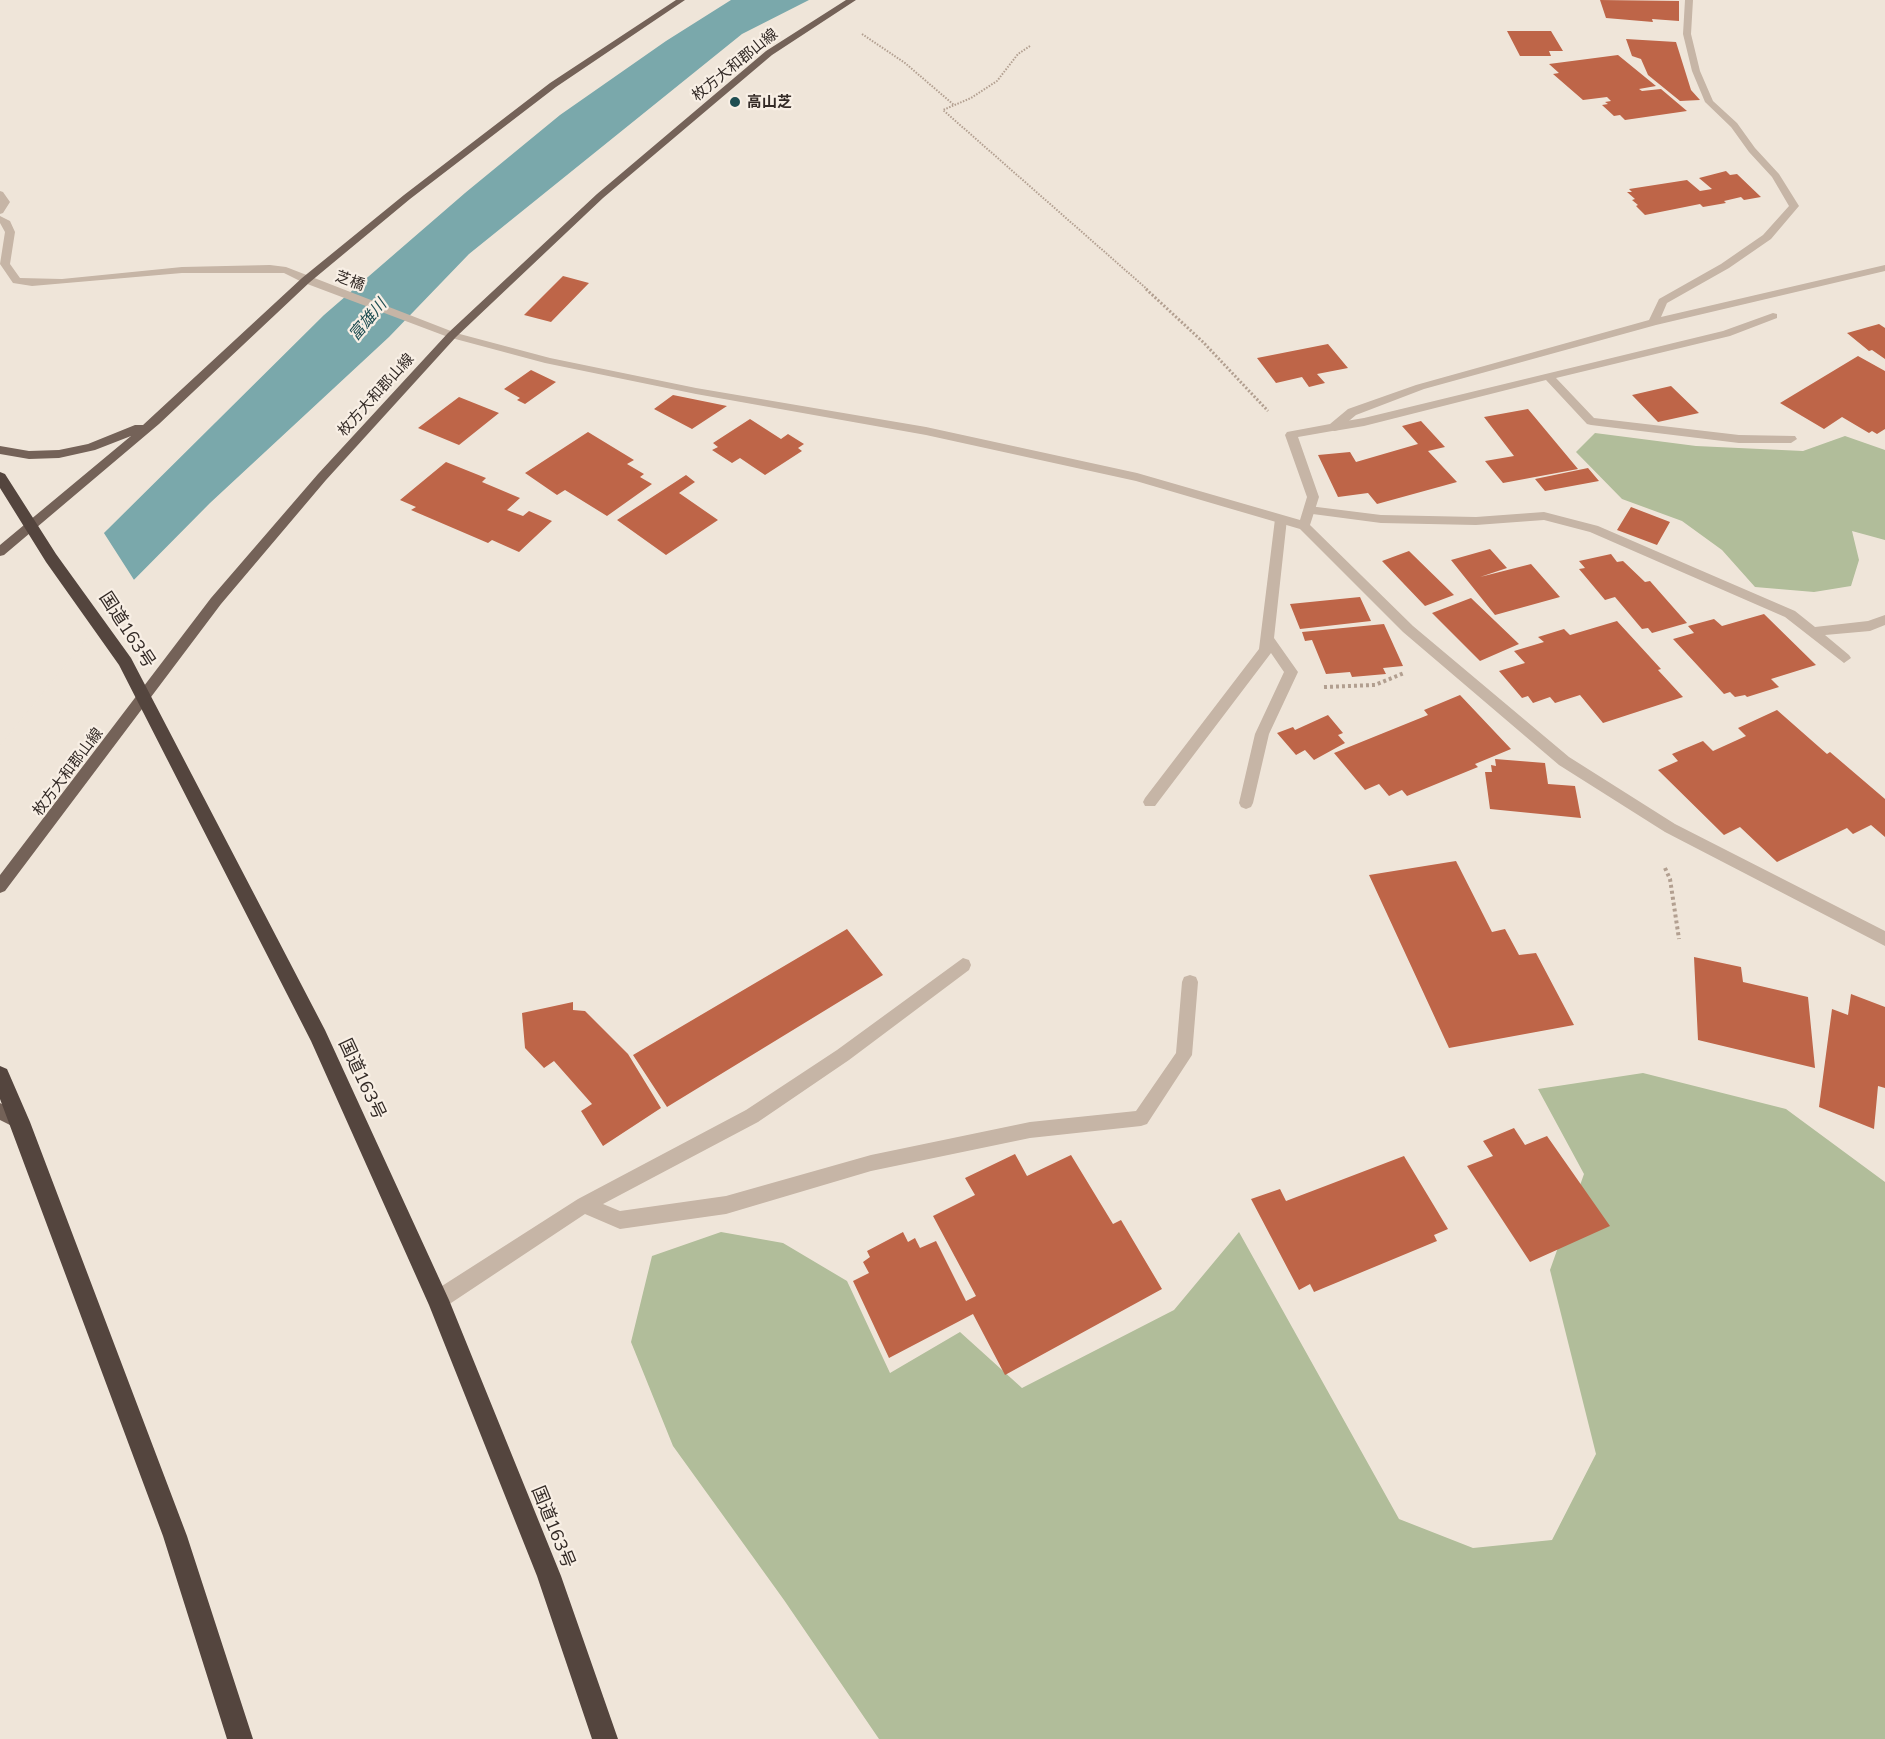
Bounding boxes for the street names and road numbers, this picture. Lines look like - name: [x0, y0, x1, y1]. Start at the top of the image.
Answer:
- street label: 枚方大和郡山線: [689, 25, 781, 105]
- street label: 芝橋: [333, 267, 367, 295]
- street label: 枚方大和郡山線: [334, 350, 418, 440]
- street label: 国道163号: [94, 588, 160, 672]
- street label: 枚方大和郡山線: [29, 725, 107, 819]
- street label: 国道163号: [334, 1035, 390, 1123]
- street label: 国道163号: [527, 1483, 579, 1571]

